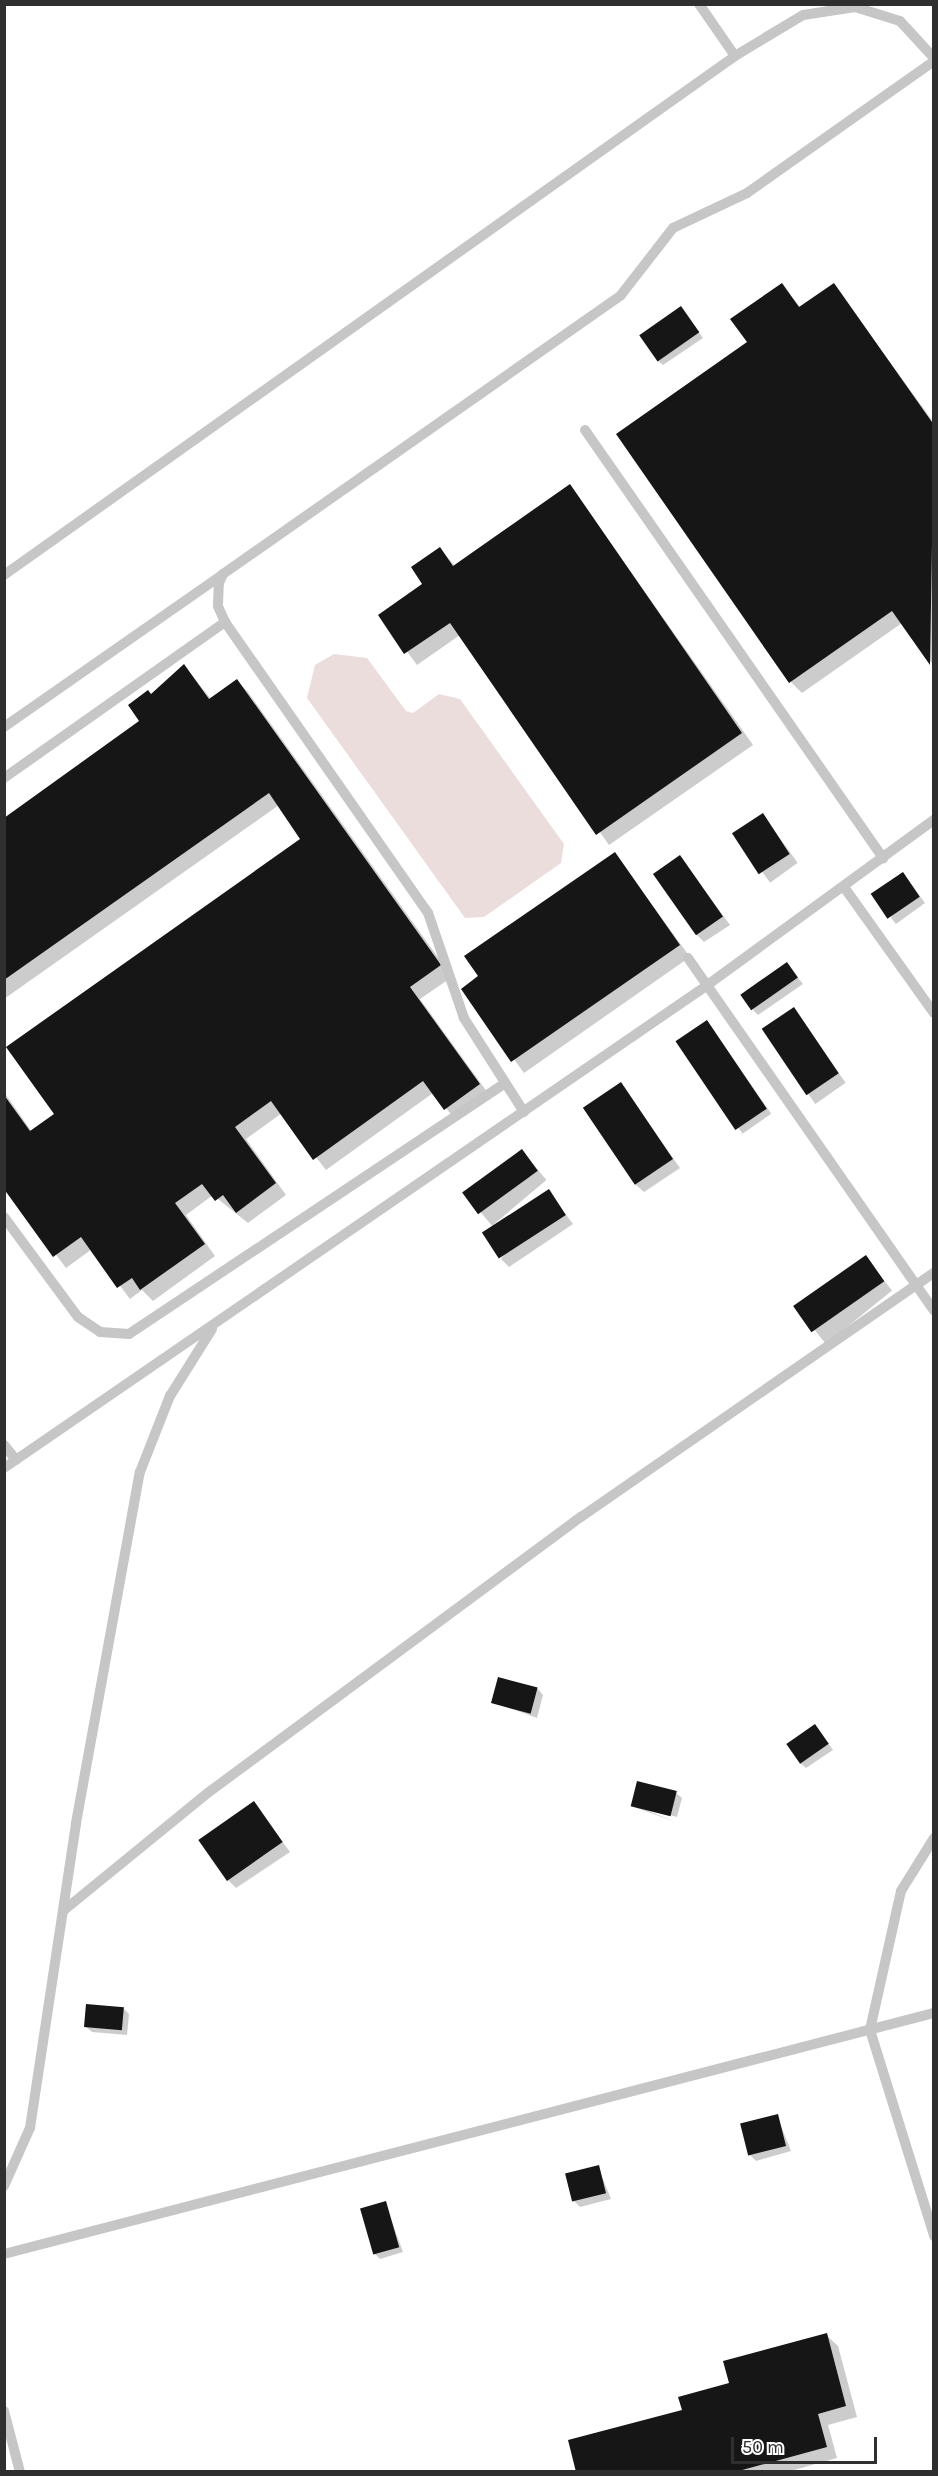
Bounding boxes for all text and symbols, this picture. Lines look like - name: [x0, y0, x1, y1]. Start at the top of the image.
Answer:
- scale bar: [734, 2425, 880, 2463]
- text: 50 m: [742, 2436, 784, 2458]

